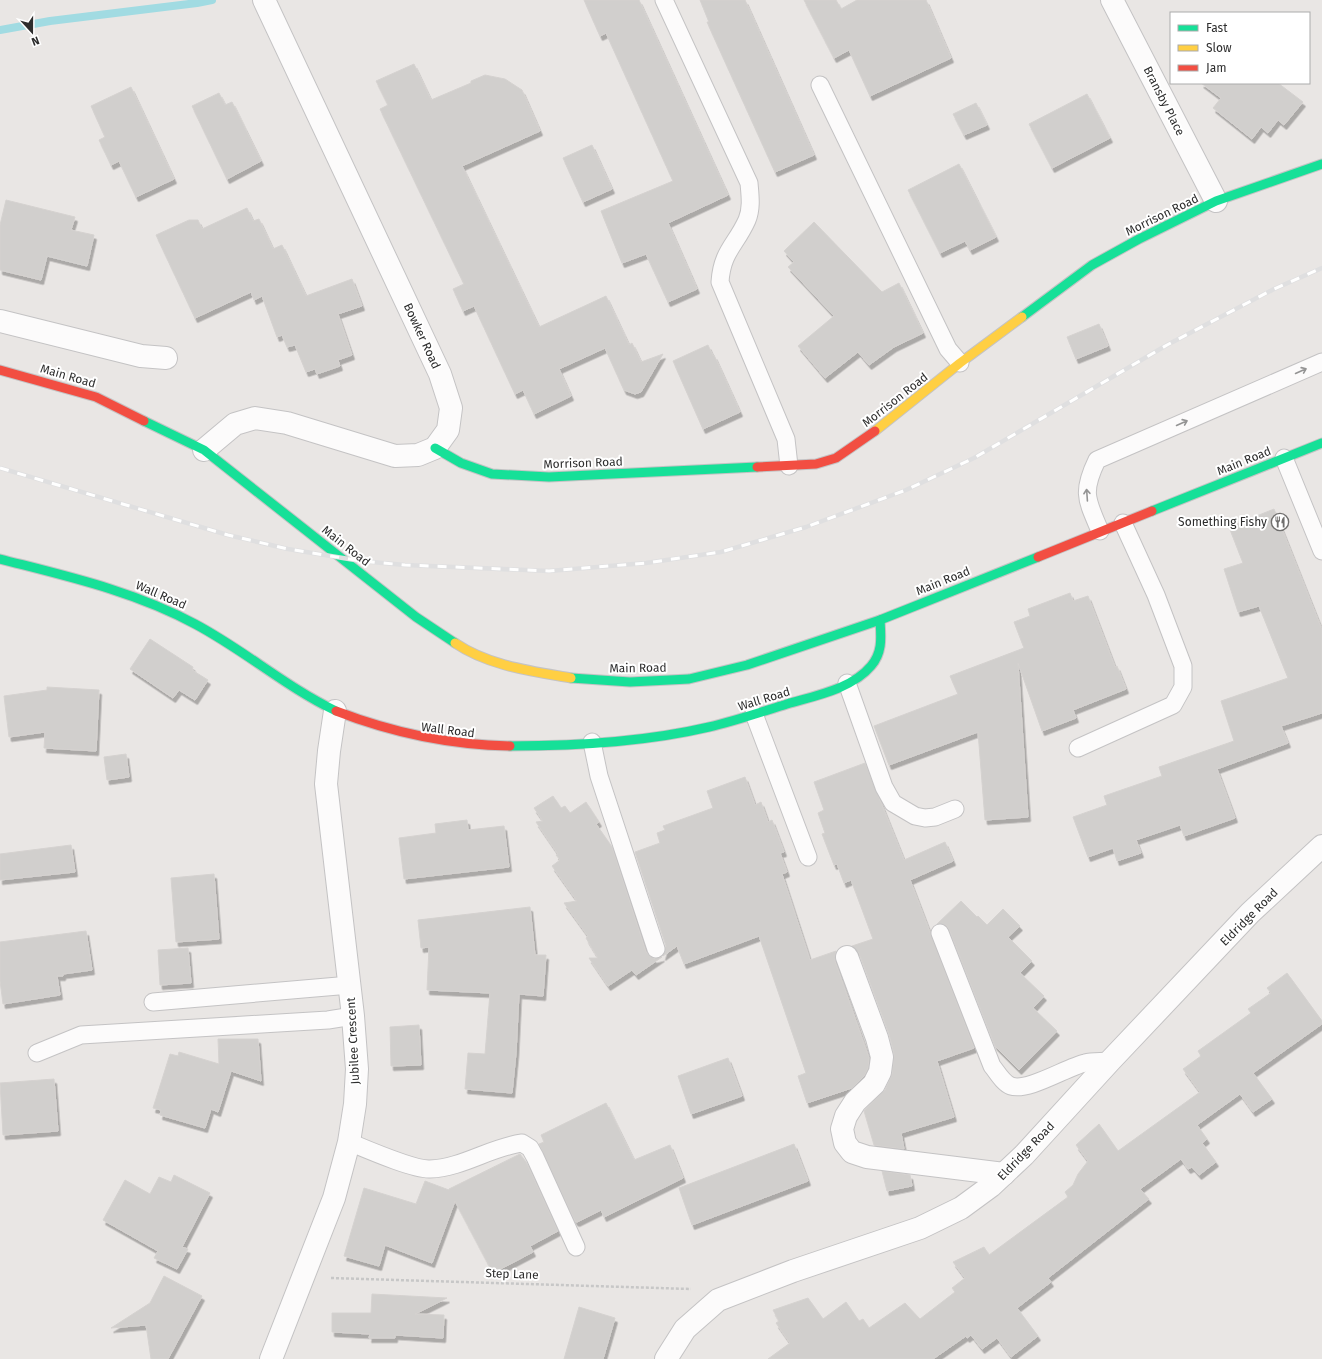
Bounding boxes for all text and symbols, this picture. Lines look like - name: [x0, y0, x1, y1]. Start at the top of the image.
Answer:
- north arrow: [12, 12, 52, 52]
- legend: [1170, 12, 1310, 84]
- text: Fast: [1206, 21, 1228, 35]
- text: N: [30, 33, 41, 48]
- text: Slow: [1206, 41, 1232, 55]
- text: Jam: [1206, 61, 1226, 75]
- street label: Bransby Place: [1141, 64, 1187, 138]
- street label: Morrison Road: [1123, 191, 1201, 239]
- street label: Bowker Road: [401, 301, 443, 371]
- street label: Main Road: [39, 361, 97, 391]
- one-way arrow: [1295, 367, 1307, 374]
- street label: Morrison Road: [859, 370, 931, 430]
- one-way arrow: [1176, 419, 1188, 426]
- street label: Main Road: [1215, 444, 1273, 478]
- street label: Morrison Road: [543, 455, 623, 471]
- one-way arrow: [1084, 489, 1091, 502]
- restaurant icon: Something Fishy: [1270, 512, 1290, 532]
- place label: Something Fishy: [1178, 515, 1267, 529]
- street label: Main Road: [319, 523, 373, 569]
- street label: Main Road: [914, 564, 972, 598]
- street label: Wall Road: [133, 578, 189, 612]
- street label: Main Road: [609, 661, 667, 675]
- street label: Wall Road: [736, 684, 792, 714]
- street label: Wall Road: [420, 720, 476, 740]
- street label: Eldridge Road: [1217, 885, 1281, 949]
- street label: Jubilee Crescent: [344, 996, 362, 1085]
- street label: Eldridge Road: [995, 1119, 1057, 1183]
- street label: Step Lane: [485, 1266, 539, 1282]

